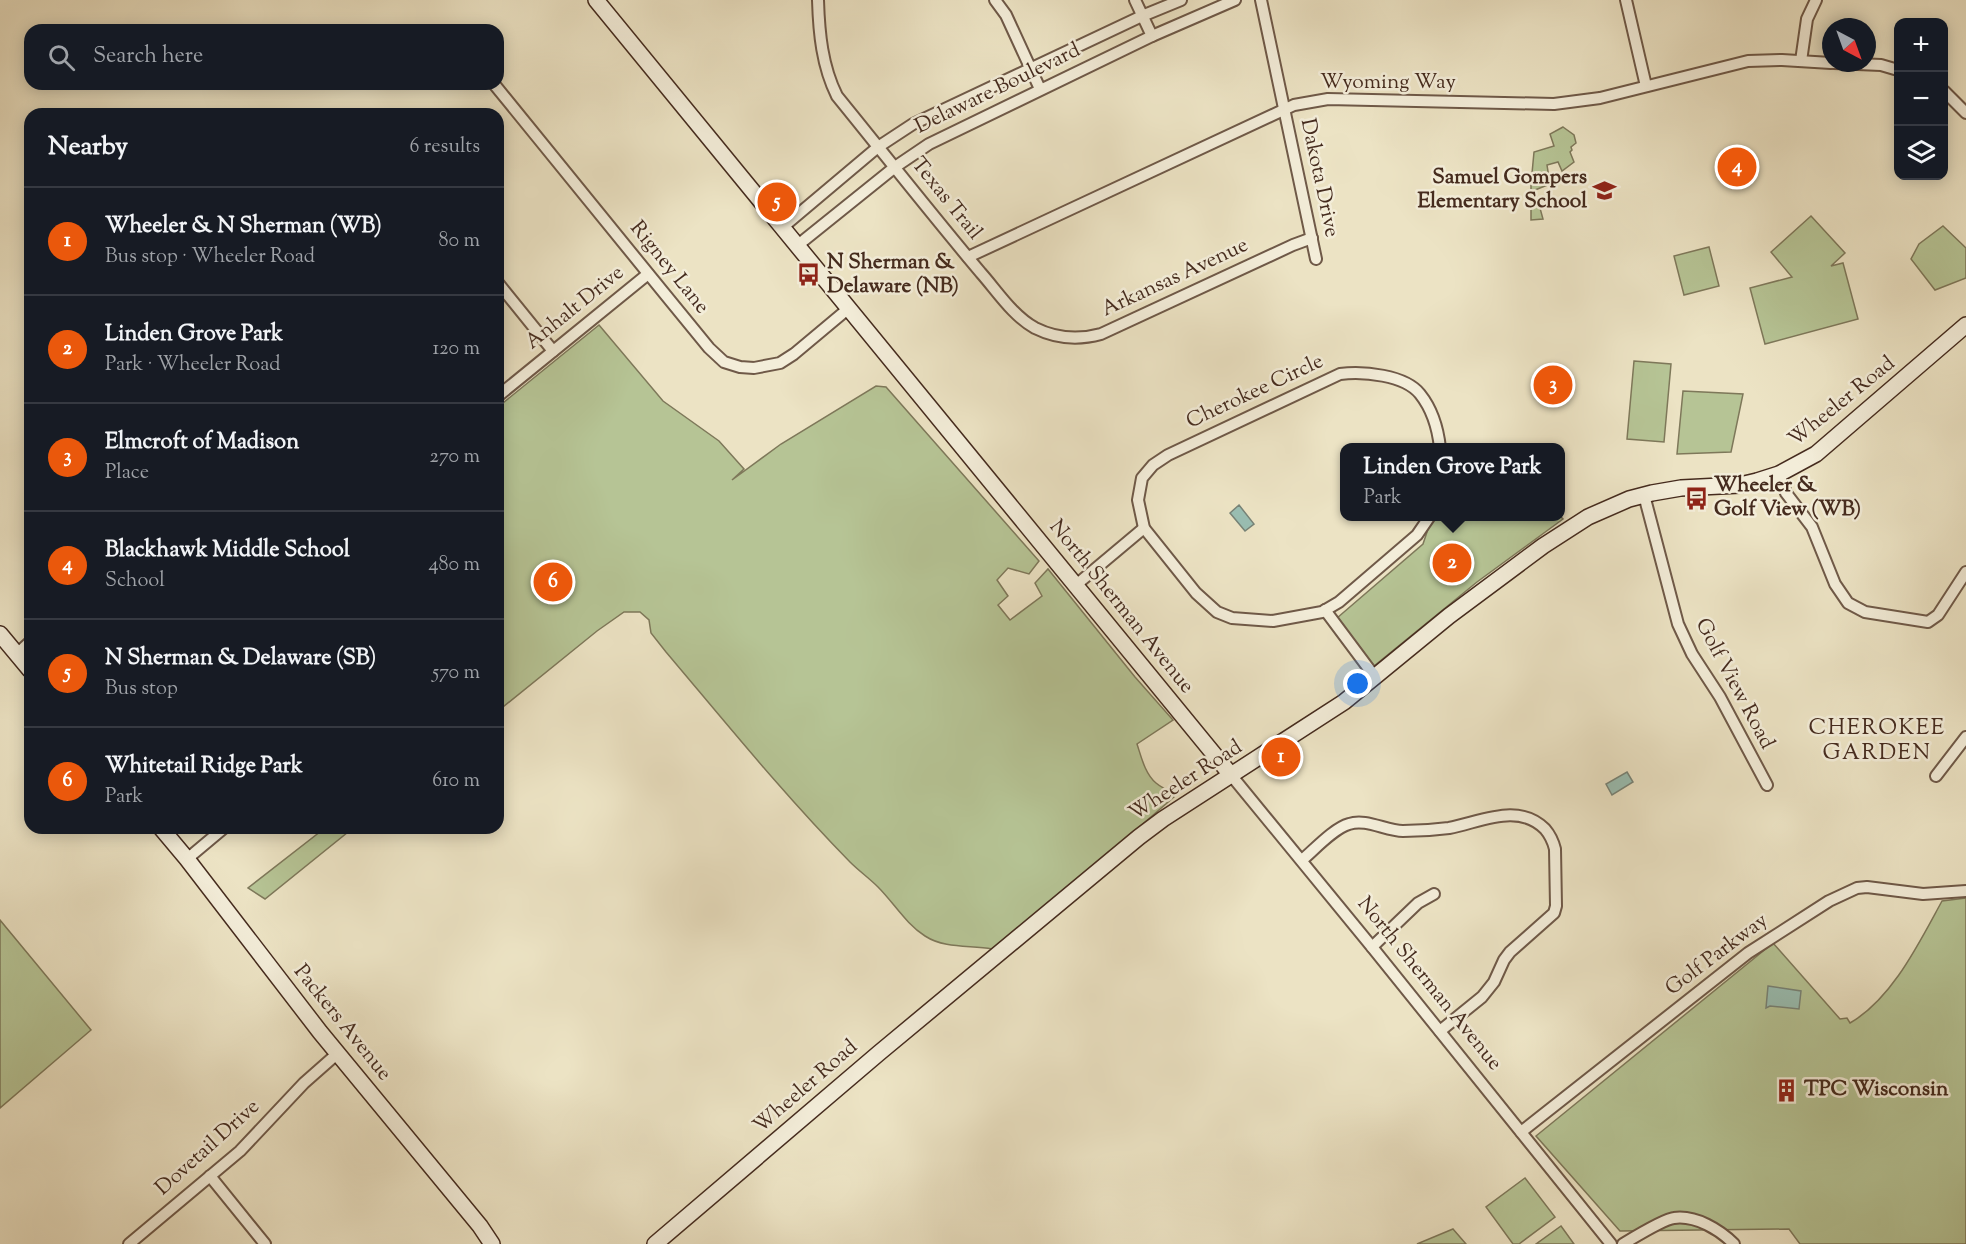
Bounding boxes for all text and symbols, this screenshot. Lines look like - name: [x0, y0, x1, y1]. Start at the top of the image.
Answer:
- north arrow: [1822, 18, 1876, 72]
- map controls: [1894, 18, 1948, 180]
- button: +: [1894, 18, 1948, 72]
- search box: [24, 24, 504, 90]
- street label: Delaware Boulevard: [910, 36, 1086, 142]
- icon: search: [45, 41, 78, 74]
- text: Search here: [93, 41, 203, 73]
- street label: Wyoming Way: [1320, 68, 1456, 98]
- button: −: [1894, 72, 1948, 126]
- street label: Dakota Drive: [1292, 116, 1346, 240]
- button: layers: [1894, 126, 1948, 180]
- text: Nearby: [48, 129, 128, 166]
- text: 6 results: [410, 133, 480, 162]
- pin: 4: [1718, 144, 1756, 190]
- street label: Texas Trail: [903, 151, 989, 247]
- place label: Samuel Gompers Elementary School: [1418, 163, 1587, 217]
- school or university icon: Samuel Gompers Elementary School: [1592, 177, 1618, 203]
- pin: 5: [758, 180, 796, 224]
- text: Wheeler & N Sherman (WB): [105, 211, 382, 243]
- street label: Rigney Lane: [622, 215, 716, 321]
- text: 1: [64, 227, 71, 256]
- text: 80 m: [439, 227, 480, 256]
- street label: Arkansas Avenue: [1097, 231, 1253, 325]
- text: Bus stop · Wheeler Road: [105, 243, 315, 272]
- place label: N Sherman & Delaware (NB): [827, 248, 959, 302]
- street label: Anhalt Drive: [519, 259, 631, 357]
- bus stop icon: N Sherman & Delaware (NB): [796, 262, 822, 288]
- text: Linden Grove Park: [105, 319, 283, 351]
- text: 2: [63, 335, 72, 364]
- text: 120 m: [432, 335, 480, 364]
- street label: Cherokee Circle: [1181, 347, 1329, 437]
- street label: Wheeler Road: [1782, 349, 1902, 455]
- text: Park · Wheeler Road: [105, 351, 281, 380]
- pin: 3: [1534, 362, 1572, 408]
- text: Elmcroft of Madison: [105, 427, 299, 459]
- text: 3: [63, 443, 72, 472]
- text: 270 m: [430, 443, 480, 472]
- popup: [1340, 443, 1565, 521]
- text: Linden Grove Park: [1364, 452, 1541, 484]
- text: Place: [105, 459, 149, 488]
- place label: Wheeler & Golf View (WB): [1714, 471, 1861, 525]
- text: Park: [1364, 484, 1402, 513]
- bus stop icon: Wheeler & Golf View (WB): [1683, 485, 1709, 511]
- street label: North Sherman Avenue: [1041, 514, 1201, 700]
- text: Blackhawk Middle School: [105, 535, 350, 567]
- pin: 2: [1432, 540, 1472, 586]
- text: 4: [62, 551, 73, 580]
- text: 480 m: [429, 551, 480, 580]
- pin: 6: [534, 560, 572, 604]
- text: School: [105, 567, 165, 596]
- street label: Golf View Road: [1687, 613, 1781, 755]
- text: N Sherman & Delaware (SB): [105, 643, 376, 675]
- text: 5: [64, 659, 71, 688]
- text: 570 m: [432, 659, 480, 688]
- your location: [1343, 669, 1372, 698]
- text: Bus stop: [105, 675, 178, 704]
- district label: CHEROKEE GARDEN: [1809, 713, 1945, 770]
- street label: Wheeler Road: [1123, 733, 1249, 829]
- pin: 1: [1262, 734, 1300, 780]
- text: Whitetail Ridge Park: [105, 751, 303, 783]
- text: 6: [63, 767, 72, 796]
- text: 610 m: [432, 767, 480, 796]
- text: Park: [105, 783, 143, 812]
- street label: North Sherman Avenue: [1349, 891, 1509, 1077]
- street label: Golf Parkway: [1659, 906, 1775, 1004]
- street label: Packers Avenue: [286, 958, 398, 1088]
- street label: Wheeler Road: [747, 1033, 865, 1141]
- place label: TPC Wisconsin: [1804, 1075, 1949, 1105]
- building icon: TPC Wisconsin: [1773, 1077, 1799, 1103]
- street label: Dovetail Drive: [149, 1093, 267, 1203]

